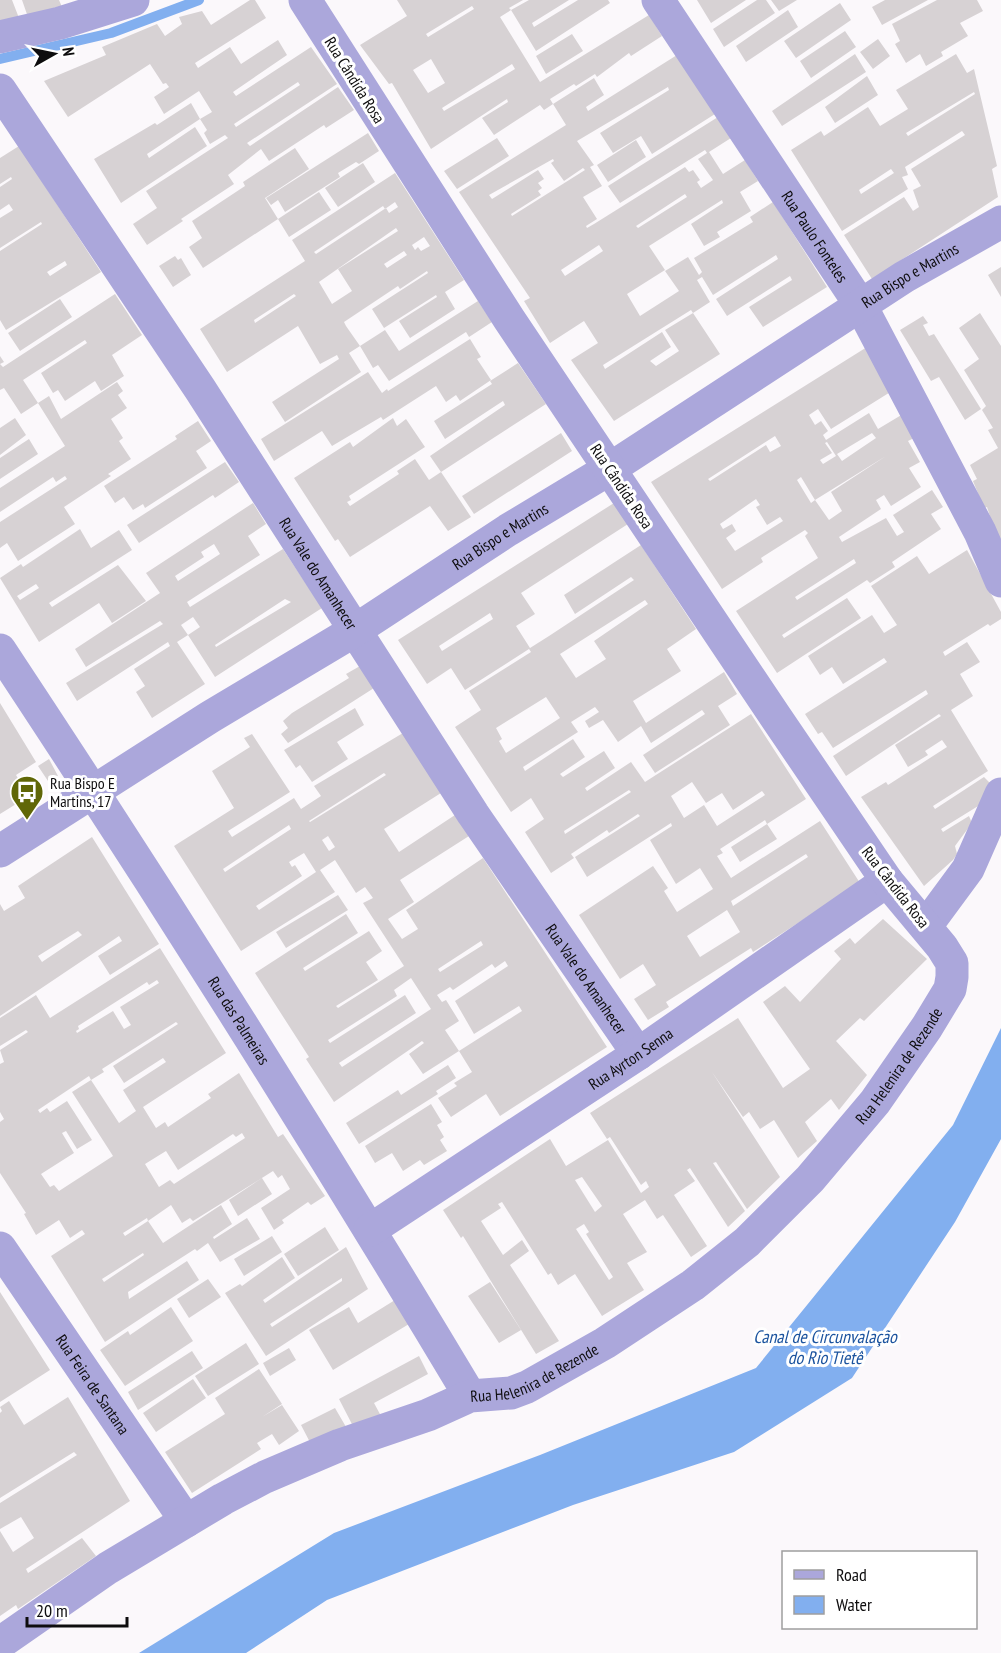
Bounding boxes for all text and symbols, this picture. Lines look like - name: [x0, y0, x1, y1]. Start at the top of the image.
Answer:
- north arrow: [24, 24, 84, 84]
- street label: Rua Cândida Rosa: [321, 33, 389, 127]
- text: N: [58, 46, 79, 57]
- street label: Rua Paulo Fonteles: [777, 187, 853, 286]
- street label: Rua Bispo e Martins: [858, 238, 962, 312]
- street label: Rua Cândida Rosa: [586, 440, 658, 532]
- street label: Rua Bispo e Martins: [448, 498, 552, 574]
- street label: Rua Vale do Amanhecer: [275, 514, 362, 634]
- place label: Rua Bispo E Martins, 17: [50, 773, 115, 811]
- bus stop icon: Rua Bispo E Martins, 17: [9, 774, 45, 821]
- street label: Rua Cândida Rosa: [858, 842, 934, 932]
- street label: Rua Vale do Amanhecer: [542, 920, 632, 1038]
- street label: Rua das Palmeiras: [204, 973, 274, 1068]
- street label: Rua Helenira de Rezende: [851, 1004, 946, 1128]
- street label: Rua Ayrton Senna: [585, 1023, 677, 1094]
- water label: Canal de Circunvalação do Rio Tietê: [753, 1325, 898, 1369]
- street label: Rua Feira de Santana: [52, 1330, 134, 1438]
- street label: Rua Helenira de Rezende: [470, 1339, 602, 1406]
- legend: [782, 1551, 977, 1629]
- text: Road: [836, 1563, 867, 1586]
- scale bar: [27, 1590, 128, 1628]
- text: Water: [836, 1593, 872, 1616]
- text: 20 m: [36, 1599, 68, 1622]

